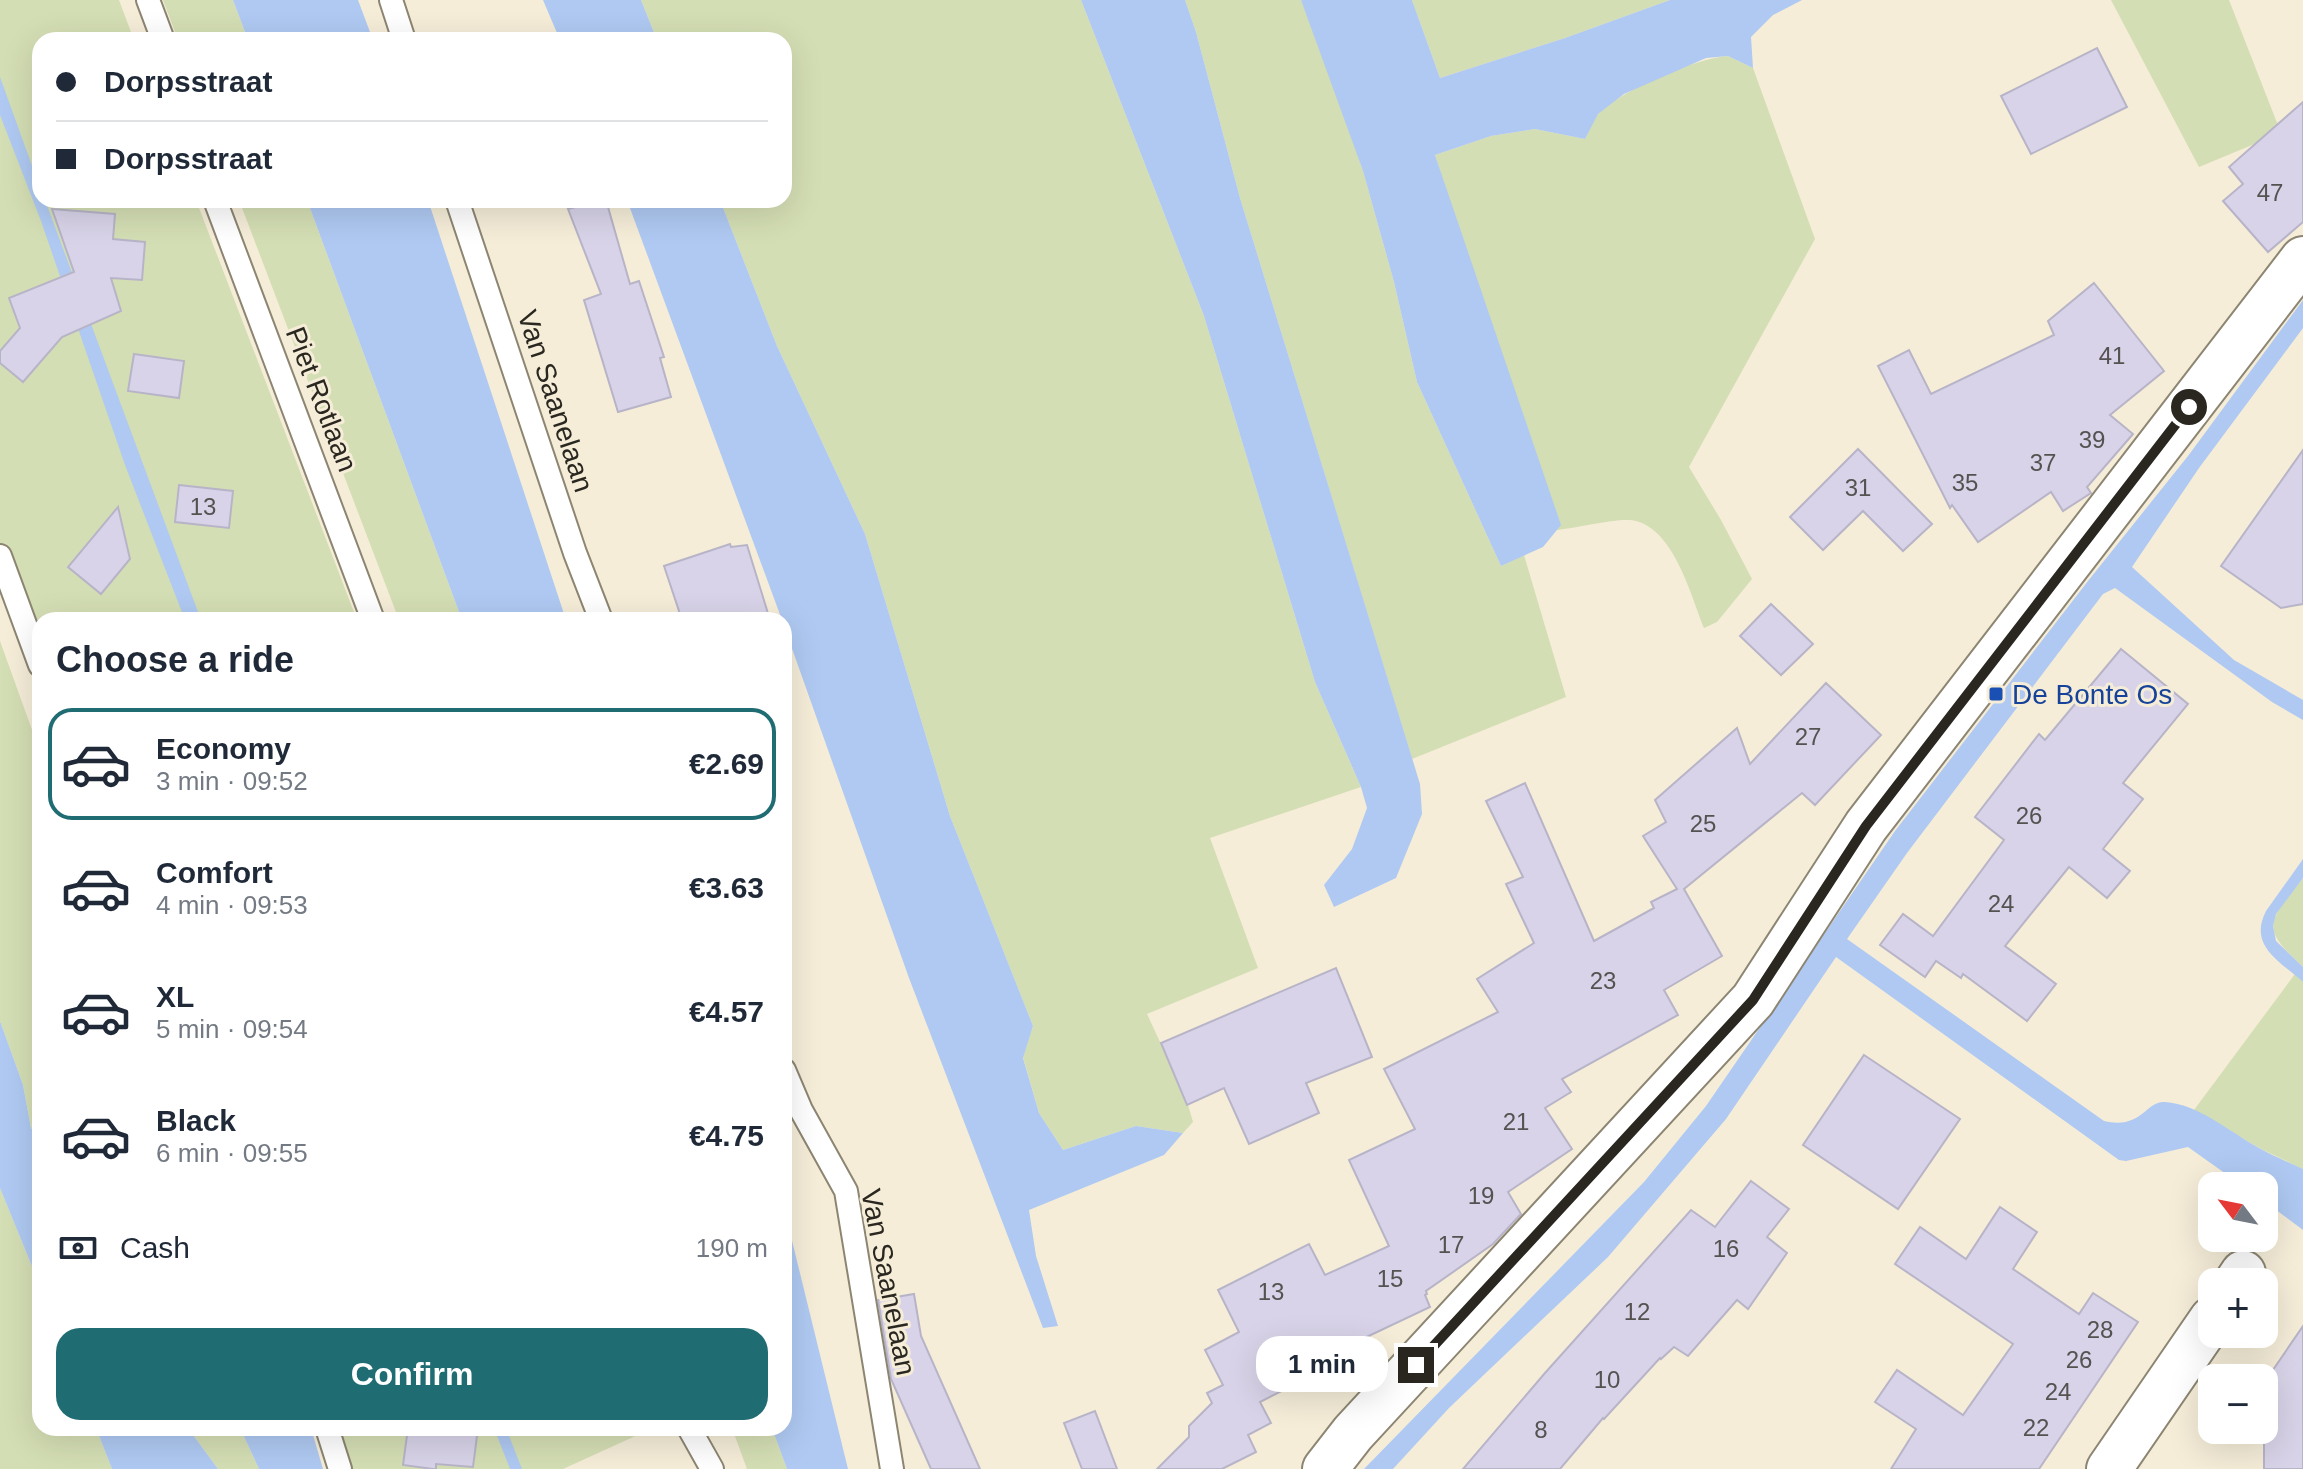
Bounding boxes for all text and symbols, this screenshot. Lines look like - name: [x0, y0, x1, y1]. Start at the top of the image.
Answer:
- text: Dorpsstraat: [104, 65, 272, 98]
- text: Dorpsstraat: [104, 142, 272, 175]
- house number: 47: [2257, 179, 2283, 206]
- street label: Van Saanelaan: [512, 306, 600, 496]
- street label: Piet Rotlaan: [280, 322, 363, 476]
- house number: 41: [2099, 342, 2125, 369]
- route start: [2171, 389, 2207, 425]
- house number: 39: [2079, 426, 2105, 453]
- house number: 37: [2030, 449, 2056, 476]
- house number: 35: [1952, 469, 1978, 496]
- house number: 31: [1845, 474, 1871, 501]
- house number: 13: [190, 493, 216, 520]
- text: Choose a ride: [56, 639, 294, 680]
- place label: De Bonte Os: [2012, 679, 2172, 710]
- marker: De Bonte Os: [1987, 685, 2005, 703]
- house number: 27: [1795, 723, 1821, 750]
- icon: car: [60, 728, 132, 800]
- text: Economy: [156, 732, 291, 765]
- text: €2.69: [689, 747, 764, 780]
- text: 3 min · 09:52: [156, 766, 308, 796]
- house number: 26: [2016, 802, 2042, 829]
- house number: 25: [1690, 810, 1716, 837]
- icon: car: [60, 852, 132, 924]
- text: Comfort: [156, 856, 273, 889]
- text: €3.63: [689, 871, 764, 904]
- text: 4 min · 09:53: [156, 890, 308, 920]
- house number: 24: [1988, 890, 2014, 917]
- house number: 23: [1590, 967, 1616, 994]
- icon: car: [60, 976, 132, 1048]
- text: XL: [156, 980, 194, 1013]
- text: €4.57: [689, 995, 764, 1028]
- text: 5 min · 09:54: [156, 1014, 308, 1044]
- icon: car: [60, 1100, 132, 1172]
- text: Black: [156, 1104, 236, 1137]
- house number: 21: [1503, 1108, 1529, 1135]
- text: €4.75: [689, 1119, 764, 1152]
- text: 6 min · 09:55: [156, 1138, 308, 1168]
- north arrow: [2198, 1172, 2278, 1252]
- map controls: [2198, 1172, 2278, 1444]
- house number: 19: [1468, 1182, 1494, 1209]
- street label: Van Saanelaan: [855, 1186, 922, 1378]
- icon: cash: [56, 1226, 100, 1270]
- text: Cash: [120, 1231, 190, 1264]
- house number: 17: [1438, 1231, 1464, 1258]
- text: 190 m: [696, 1233, 768, 1263]
- house number: 16: [1713, 1235, 1739, 1262]
- house number: 15: [1377, 1265, 1403, 1292]
- button: +: [2198, 1268, 2278, 1348]
- house number: 13: [1258, 1278, 1284, 1305]
- house number: 12: [1624, 1298, 1650, 1325]
- house number: 28: [2087, 1316, 2113, 1343]
- button: Confirm: [56, 1328, 768, 1420]
- callout: 1 min: [1256, 1337, 1388, 1393]
- house number: 26: [2066, 1346, 2092, 1373]
- route end: [1398, 1347, 1434, 1383]
- text: 1 min: [1288, 1349, 1356, 1379]
- button: −: [2198, 1364, 2278, 1444]
- house number: 10: [1594, 1366, 1620, 1393]
- house number: 24: [2045, 1378, 2071, 1405]
- house number: 22: [2023, 1414, 2049, 1441]
- house number: 8: [1534, 1416, 1548, 1443]

